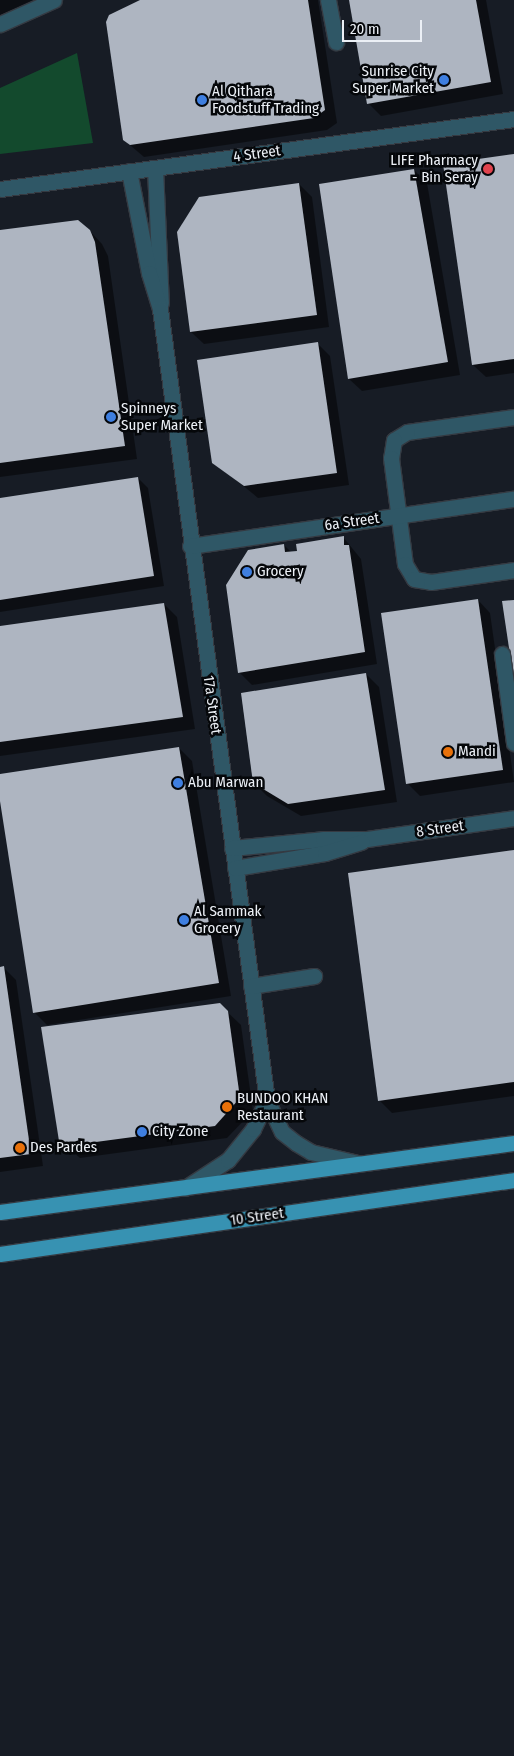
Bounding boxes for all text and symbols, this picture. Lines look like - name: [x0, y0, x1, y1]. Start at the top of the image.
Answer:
- scale bar: [344, 10, 424, 42]
- text: 20 m: [350, 20, 380, 38]
- place label: Sunrise City Super Market: [352, 62, 434, 97]
- marker: Sunrise City Super Market: [438, 74, 450, 86]
- place label: Al Qithara Foodstuff Trading: [212, 82, 319, 117]
- marker: Al Qithara Foodstuff Trading: [196, 94, 208, 106]
- street label: 4 Street: [232, 142, 282, 166]
- place label: LIFE Pharmacy - Bin Seray: [390, 151, 478, 186]
- marker: LIFE Pharmacy - Bin Seray: [482, 163, 494, 175]
- place label: Spinneys Super Market: [121, 399, 203, 434]
- marker: Spinneys Super Market: [105, 411, 117, 423]
- street label: 6a Street: [323, 509, 381, 535]
- place label: Grocery: [257, 563, 304, 581]
- marker: Grocery: [241, 566, 253, 578]
- street label: 17a Street: [199, 674, 225, 736]
- place label: Mandi: [458, 743, 496, 761]
- marker: Mandi: [442, 746, 454, 758]
- place label: Abu Marwan: [188, 774, 263, 792]
- marker: Abu Marwan: [172, 777, 184, 789]
- street label: 8 Street: [415, 817, 465, 841]
- place label: Al Sammak Grocery: [194, 902, 262, 937]
- marker: Al Sammak Grocery: [178, 914, 190, 926]
- place label: BUNDOO KHAN Restaurant: [237, 1089, 328, 1124]
- marker: BUNDOO KHAN Restaurant: [221, 1101, 233, 1113]
- place label: City Zone: [152, 1123, 208, 1141]
- marker: City Zone: [136, 1126, 148, 1138]
- place label: Des Pardes: [30, 1139, 97, 1157]
- marker: Des Pardes: [14, 1142, 26, 1154]
- street label: 10 Street: [229, 1204, 285, 1230]

